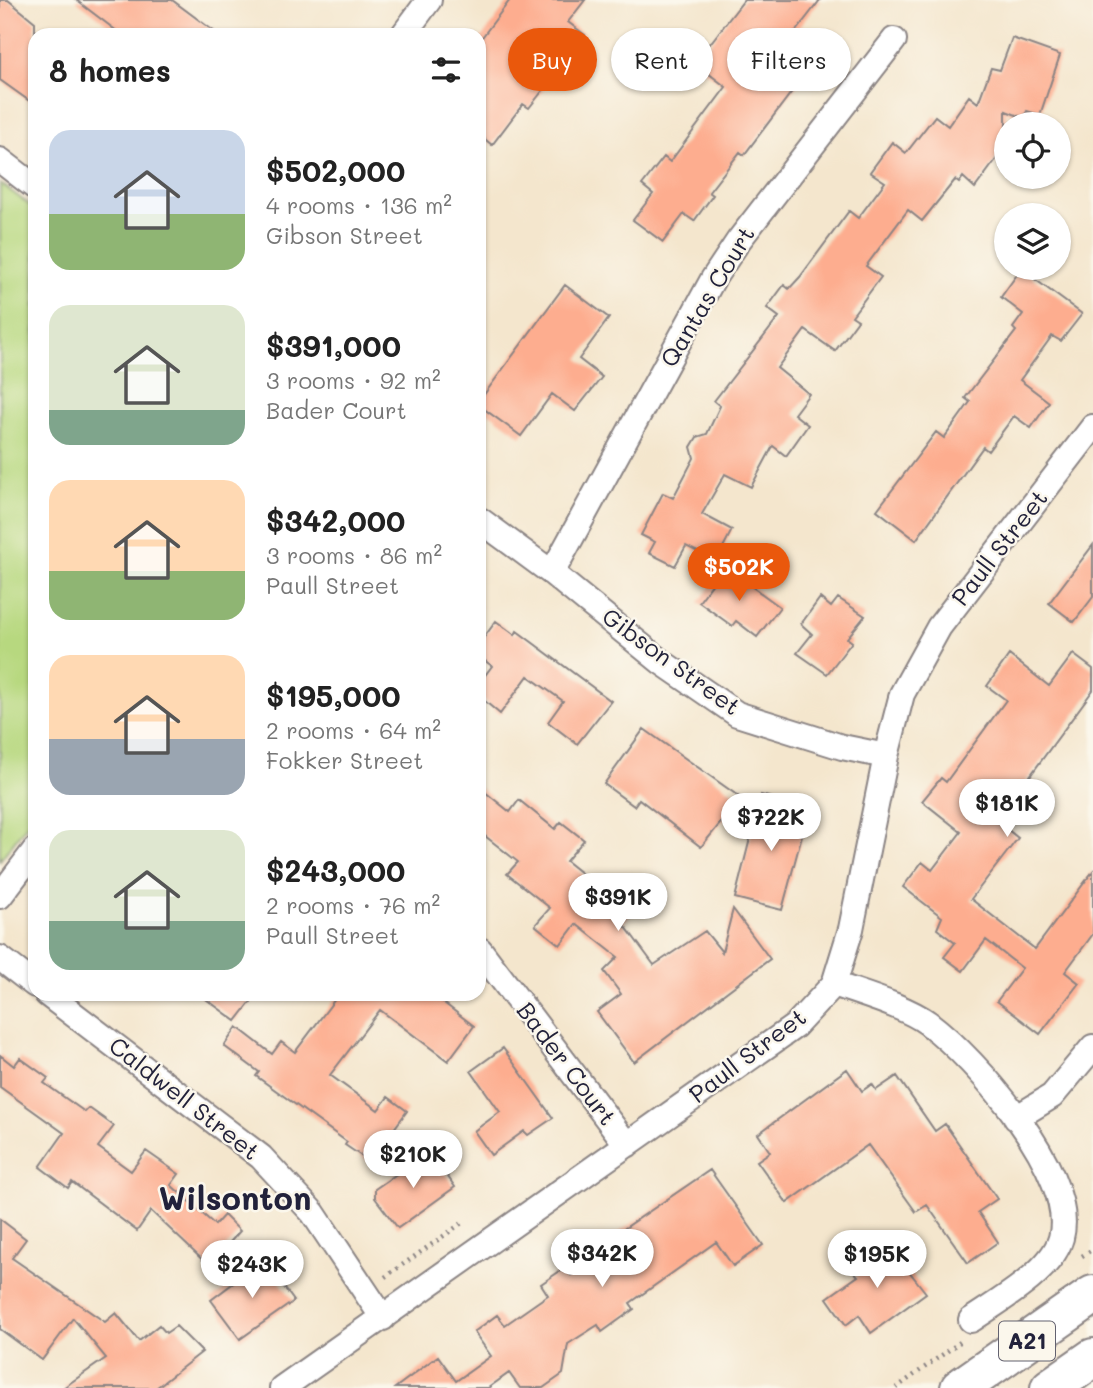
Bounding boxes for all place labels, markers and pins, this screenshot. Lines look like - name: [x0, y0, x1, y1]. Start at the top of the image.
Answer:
- pin: $502K: [690, 544, 788, 603]
- pin: $181K: [958, 780, 1056, 839]
- pin: $722K: [722, 794, 820, 853]
- pin: $391K: [569, 874, 667, 933]
- pin: $210K: [364, 1130, 462, 1190]
- pin: $342K: [553, 1230, 651, 1289]
- pin: $195K: [828, 1230, 926, 1290]
- pin: $243K: [203, 1240, 301, 1300]

